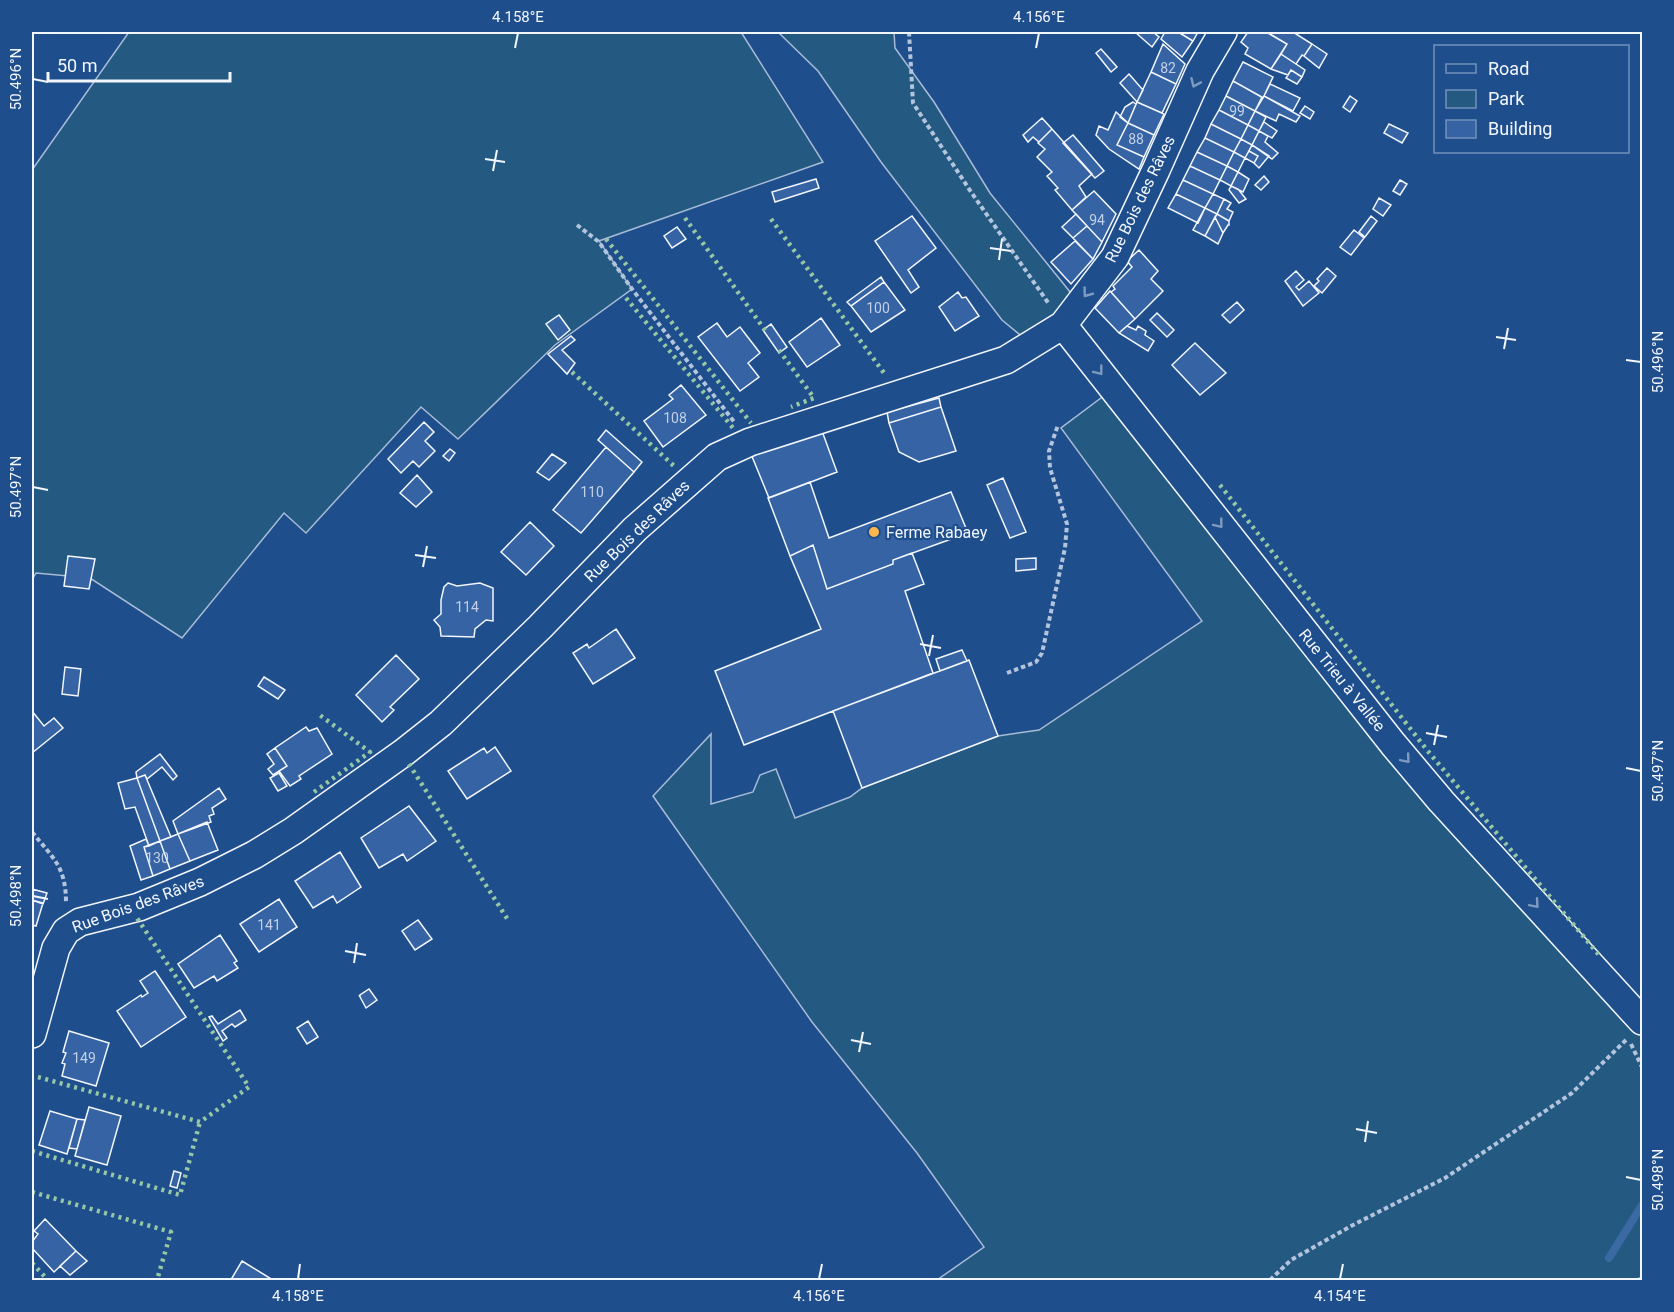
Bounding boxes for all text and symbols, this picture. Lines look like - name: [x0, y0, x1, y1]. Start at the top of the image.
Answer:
- text: 4.158°E: [492, 8, 544, 26]
- text: 4.156°E: [1013, 8, 1065, 26]
- scale bar: [48, 45, 230, 83]
- legend: [1434, 45, 1629, 153]
- text: 50.496°N: [7, 48, 25, 110]
- text: 50 m: [57, 55, 97, 76]
- text: Road: [1488, 58, 1529, 79]
- house number: 82: [1160, 60, 1176, 76]
- one-way arrow: [1190, 76, 1202, 87]
- text: Park: [1488, 88, 1525, 109]
- house number: 99: [1229, 103, 1245, 119]
- text: Building: [1488, 118, 1552, 139]
- house number: 88: [1128, 131, 1144, 147]
- street label: Rue Bois des Râves: [1101, 132, 1179, 266]
- house number: 94: [1089, 212, 1105, 228]
- one-way arrow: [1083, 286, 1094, 297]
- house number: 100: [866, 300, 890, 316]
- text: 50.496°N: [1649, 331, 1667, 393]
- one-way arrow: [1091, 364, 1102, 375]
- house number: 108: [663, 410, 687, 426]
- text: 50.497°N: [7, 456, 25, 518]
- street label: Rue Bois des Râves: [580, 476, 694, 586]
- house number: 110: [580, 484, 604, 500]
- one-way arrow: [1211, 518, 1222, 529]
- place label: Ferme Rabaey: [886, 523, 988, 542]
- marker: Ferme Rabaey: [867, 525, 881, 539]
- house number: 114: [455, 599, 479, 615]
- street label: Rue Trieu à Vallée: [1295, 625, 1389, 735]
- text: 50.497°N: [1649, 740, 1667, 802]
- one-way arrow: [1399, 752, 1410, 763]
- house number: 130: [145, 850, 169, 866]
- text: 50.498°N: [7, 865, 25, 927]
- street label: Rue Bois des Râves: [69, 871, 207, 937]
- one-way arrow: [1528, 898, 1539, 909]
- house number: 141: [257, 917, 281, 933]
- house number: 149: [72, 1050, 96, 1066]
- text: 50.498°N: [1649, 1149, 1667, 1211]
- text: 4.158°E: [272, 1287, 324, 1305]
- text: 4.156°E: [793, 1287, 845, 1305]
- text: 4.154°E: [1314, 1287, 1366, 1305]

